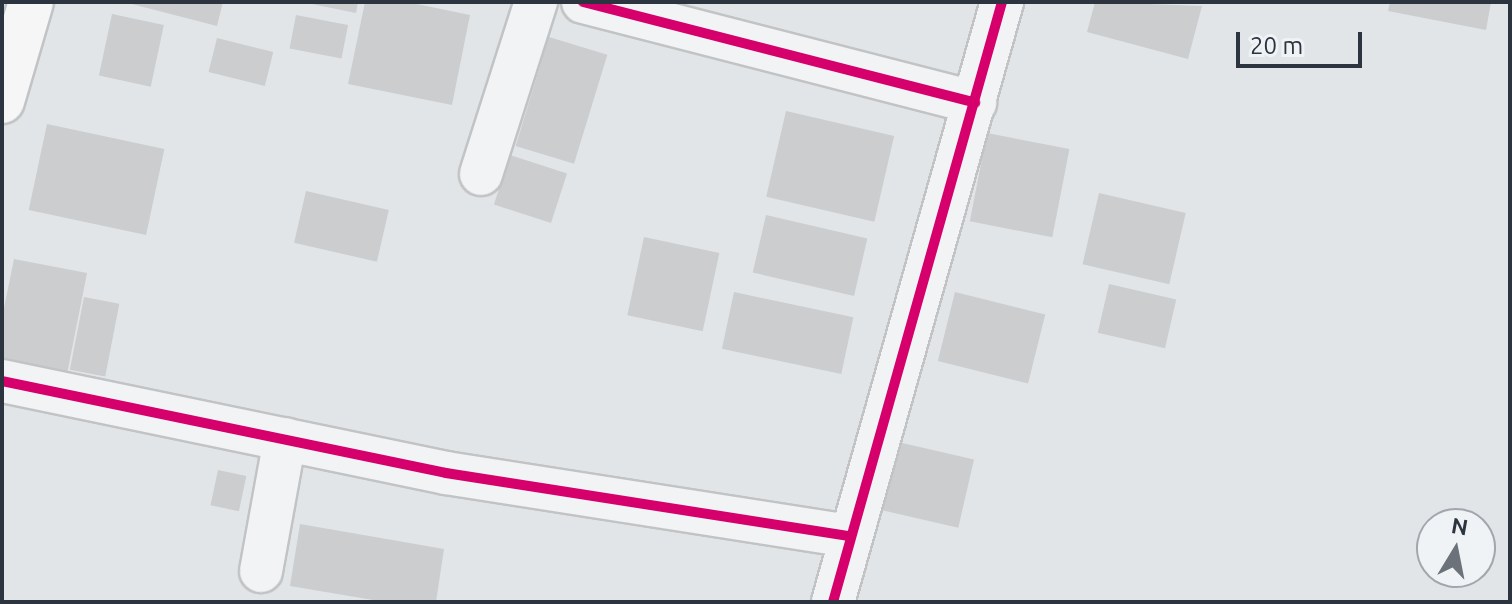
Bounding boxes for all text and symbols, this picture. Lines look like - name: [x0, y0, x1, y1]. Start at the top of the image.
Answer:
- scale bar: [1240, 16, 1366, 66]
- text: 20 m: [1250, 32, 1303, 59]
- north arrow: [1416, 508, 1496, 588]
- text: N: [1450, 512, 1470, 540]

